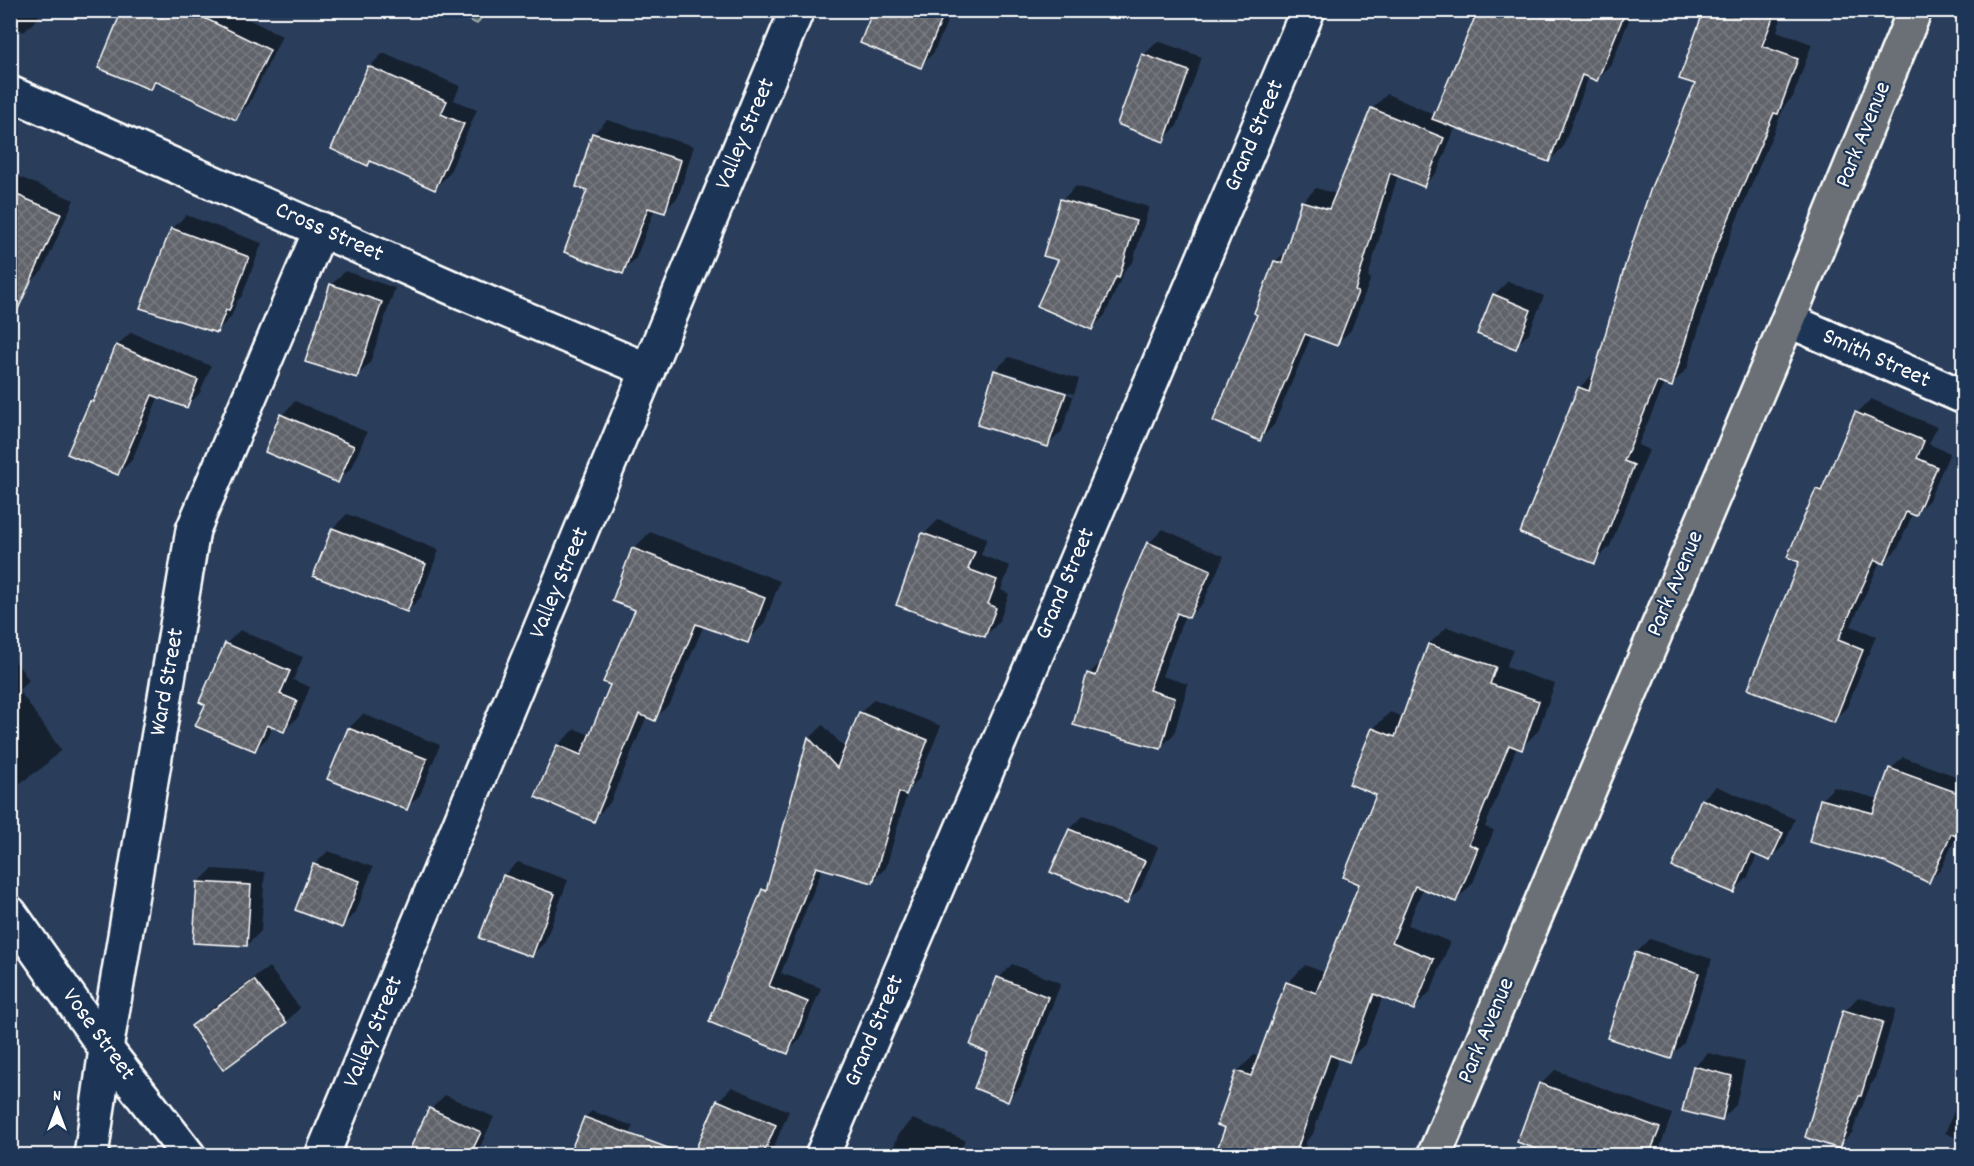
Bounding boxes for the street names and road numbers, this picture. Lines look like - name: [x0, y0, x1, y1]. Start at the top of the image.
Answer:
- street label: Valley Street: [707, 73, 785, 195]
- street label: Grand Street: [1216, 75, 1294, 197]
- street label: Park Avenue: [1827, 77, 1901, 193]
- street label: Cross Street: [269, 194, 389, 272]
- street label: Smith Street: [1816, 320, 1936, 398]
- street label: Valley Street: [521, 522, 599, 644]
- street label: Grand Street: [1027, 523, 1105, 645]
- street label: Park Avenue: [1638, 526, 1714, 642]
- street label: Ward Street: [142, 625, 194, 739]
- street label: Grand Street: [836, 970, 914, 1092]
- street label: Valley Street: [335, 971, 413, 1093]
- street label: Park Avenue: [1449, 973, 1525, 1089]
- street label: Vose Street: [53, 982, 143, 1088]

